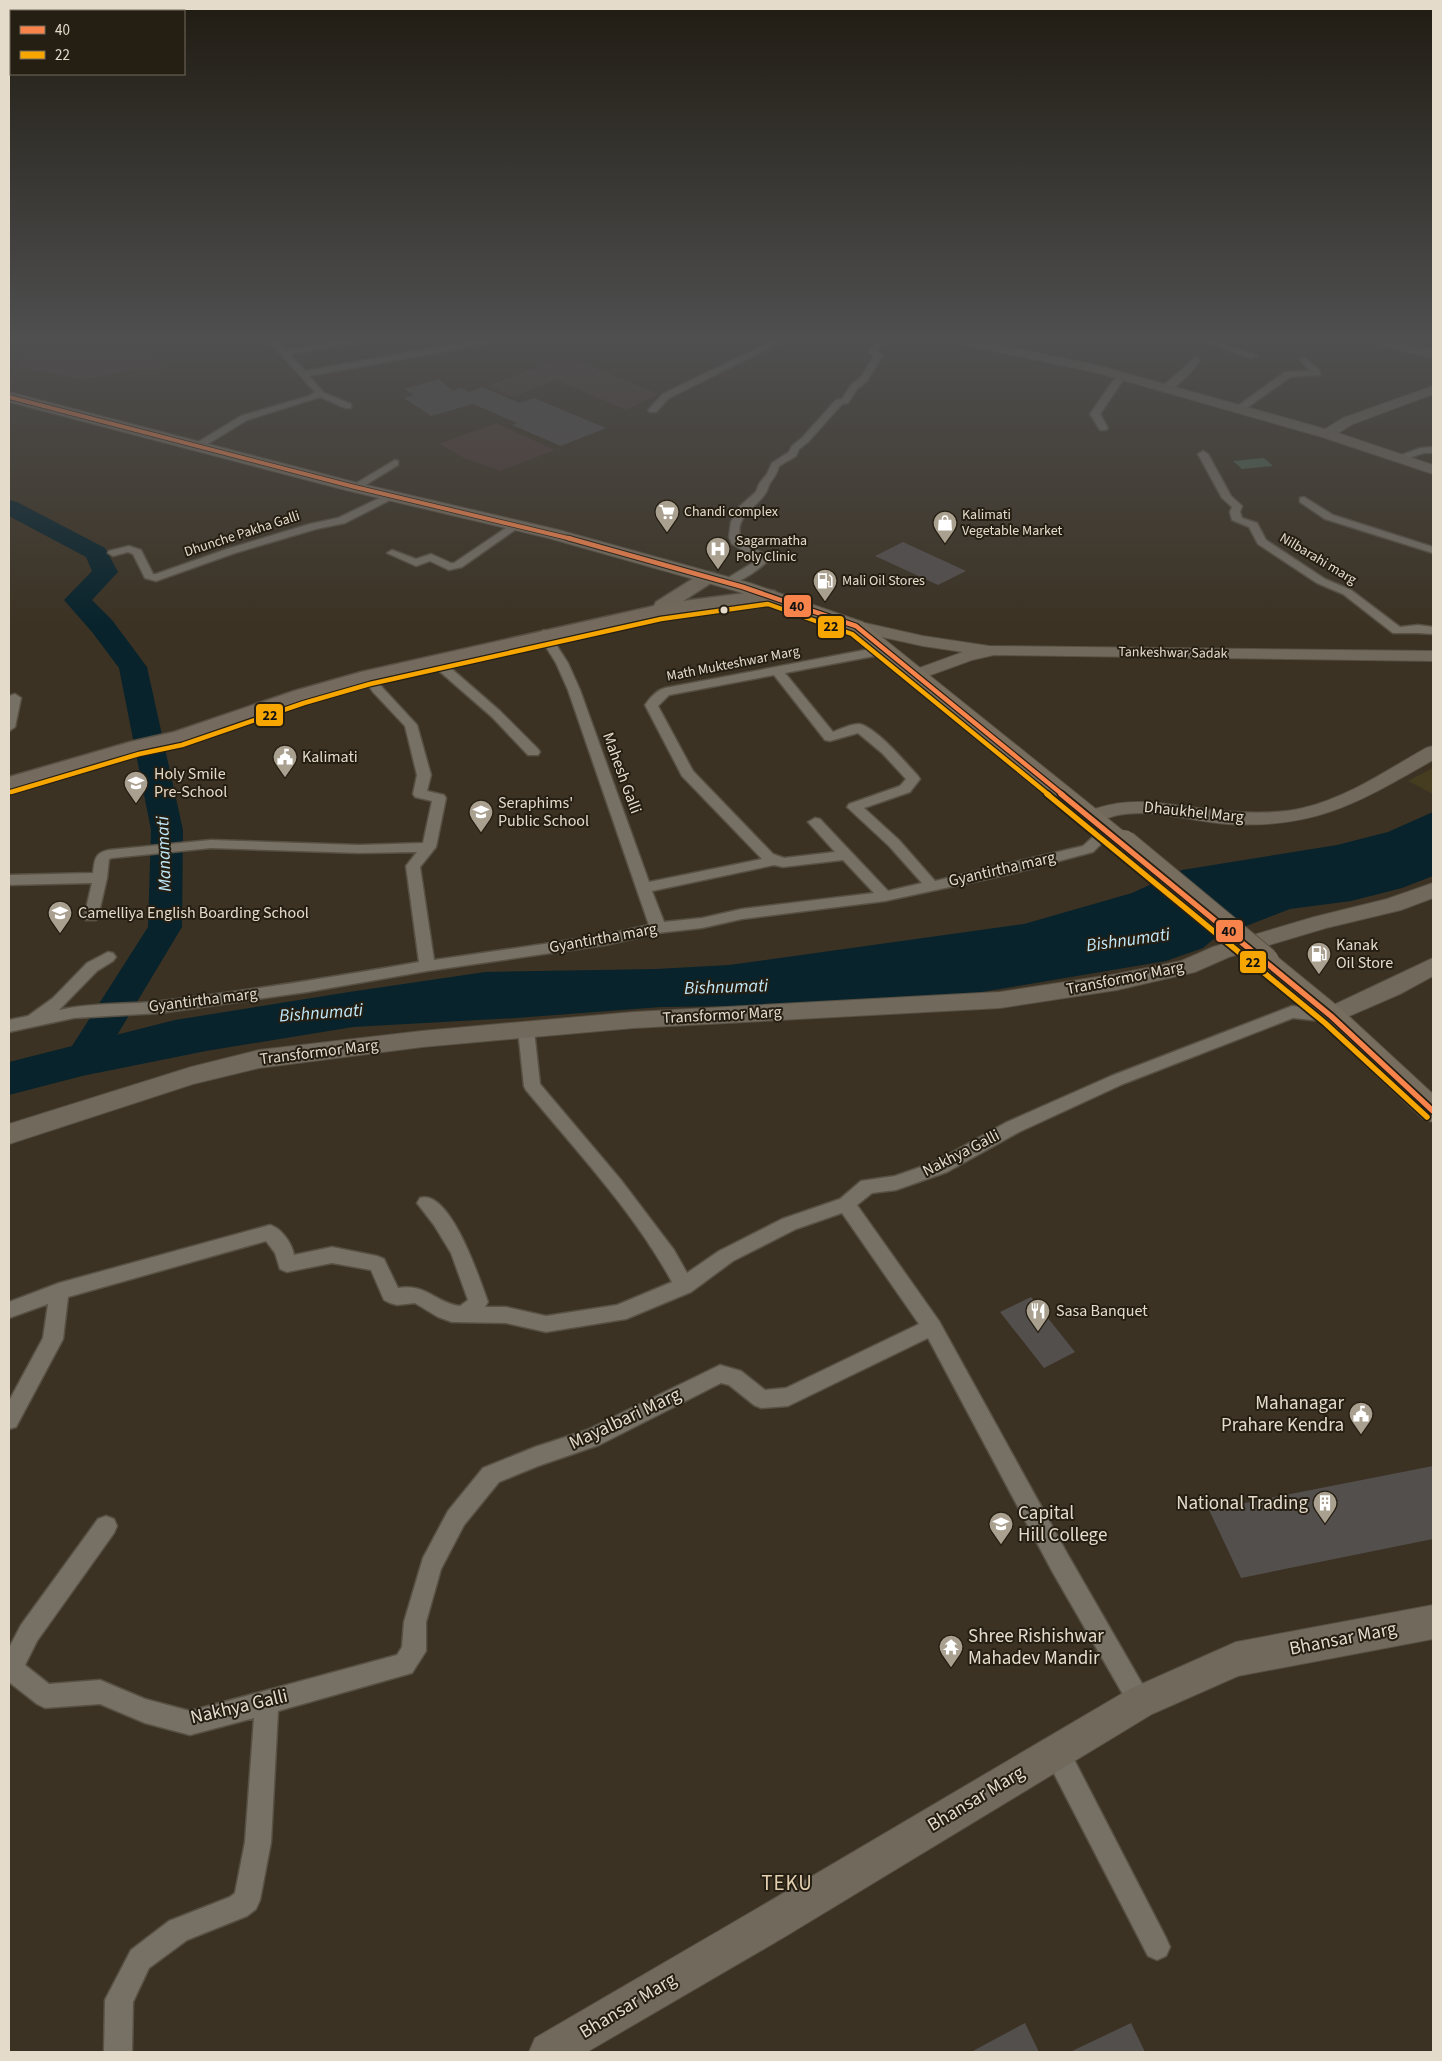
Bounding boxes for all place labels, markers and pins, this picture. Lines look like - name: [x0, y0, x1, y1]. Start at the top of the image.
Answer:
- supermarket icon: Chandi complex: [654, 499, 680, 533]
- place label: Chandi complex: [684, 502, 779, 522]
- place label: Kalimati Vegetable Market: [962, 505, 1063, 541]
- shop icon: Kalimati Vegetable Market: [932, 510, 958, 544]
- place label: Sagarmatha Poly Clinic: [736, 531, 807, 567]
- hospital icon: Sagarmatha Poly Clinic: [705, 536, 731, 570]
- fuel station icon: Mali Oil Stores: [812, 568, 838, 602]
- place label: Mali Oil Stores: [842, 571, 925, 591]
- unlabelled marker: [719, 605, 729, 615]
- public building icon: Kalimati: [272, 744, 298, 778]
- place label: Kalimati: [302, 746, 358, 768]
- place label: Holy Smile Pre-School: [154, 763, 227, 803]
- school or university icon: Holy Smile Pre-School: [123, 770, 149, 804]
- place label: Seraphims' Public School: [498, 792, 589, 832]
- school or university icon: Seraphims' Public School: [468, 799, 494, 833]
- school or university icon: Camelliya English Boarding School: [47, 900, 73, 934]
- place label: Camelliya English Boarding School: [78, 902, 309, 924]
- place label: Kanak Oil Store: [1336, 934, 1393, 974]
- fuel station icon: Kanak Oil Store: [1306, 941, 1332, 975]
- restaurant icon: Sasa Banquet: [1025, 1298, 1051, 1332]
- place label: Sasa Banquet: [1056, 1300, 1148, 1322]
- place label: Mahanagar Prahare Kendra: [1221, 1390, 1344, 1439]
- public building icon: Mahanagar Prahare Kendra: [1348, 1401, 1374, 1435]
- place label: National Trading: [1176, 1490, 1308, 1517]
- building icon: National Trading: [1312, 1490, 1338, 1524]
- place label: Capital Hill College: [1018, 1500, 1107, 1549]
- school or university icon: Capital Hill College: [988, 1511, 1014, 1545]
- place label: Shree Rishishwar Mahadev Mandir: [968, 1623, 1104, 1672]
- temple icon: Shree Rishishwar Mahadev Mandir: [938, 1634, 964, 1668]

